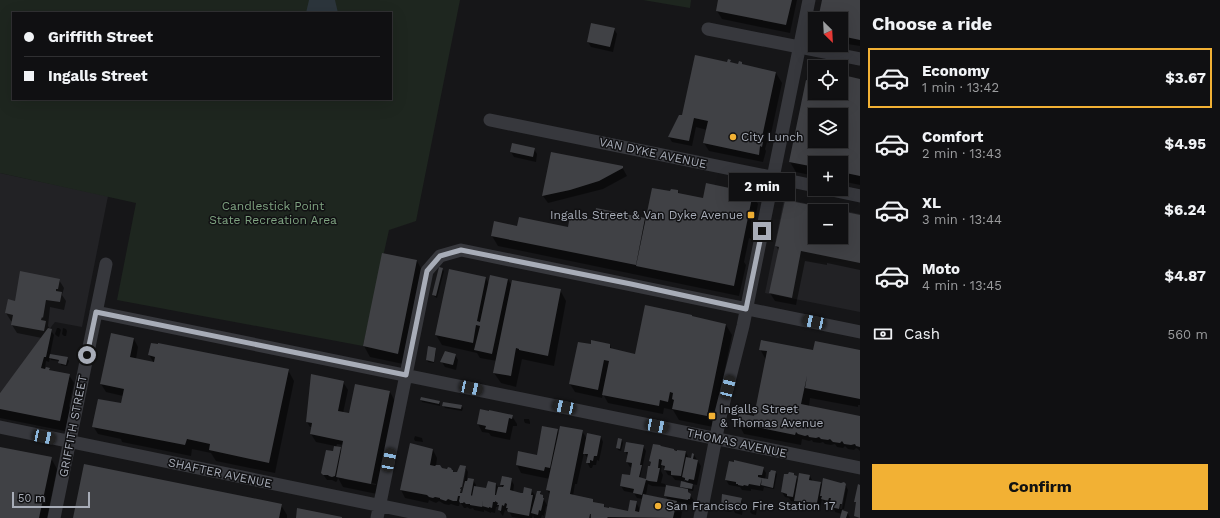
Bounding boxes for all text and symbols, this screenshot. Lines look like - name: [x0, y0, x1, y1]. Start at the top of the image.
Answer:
- north arrow: [808, 12, 848, 52]
- map controls: [808, 12, 848, 244]
- text: Choose a ride: [872, 13, 992, 34]
- text: Griffith Street: [48, 28, 153, 46]
- button: locate: [808, 60, 848, 100]
- icon: car: [874, 60, 910, 96]
- text: Economy: [922, 62, 989, 80]
- text: Ingalls Street: [48, 67, 148, 85]
- text: $3.67: [1165, 69, 1206, 87]
- text: 1 min · 13:42: [922, 80, 999, 95]
- button: layers: [808, 108, 848, 148]
- icon: car: [874, 126, 910, 162]
- text: Comfort: [922, 128, 983, 146]
- place label: City Lunch: [741, 130, 803, 144]
- marker: City Lunch: [728, 132, 738, 142]
- street label: VAN DYKE AVENUE: [598, 135, 708, 171]
- text: $4.95: [1165, 135, 1206, 153]
- text: 2 min · 13:43: [922, 146, 1001, 161]
- button: +: [808, 156, 848, 196]
- callout: 2 min: [729, 173, 795, 201]
- text: 2 min: [744, 179, 780, 194]
- icon: car: [874, 192, 910, 228]
- text: XL: [922, 194, 941, 212]
- park label: Candlestick Point State Recreation Area: [209, 199, 337, 227]
- text: $6.24: [1164, 201, 1206, 219]
- button: −: [808, 204, 848, 244]
- place label: Ingalls Street & Van Dyke Avenue: [550, 208, 743, 222]
- marker: Ingalls Street & Van Dyke Avenue: [746, 210, 756, 220]
- text: 3 min · 13:44: [922, 212, 1002, 227]
- route end: [753, 222, 771, 240]
- icon: car: [874, 258, 910, 294]
- text: Moto: [922, 260, 960, 278]
- text: $4.87: [1164, 267, 1206, 285]
- text: 4 min · 13:45: [922, 278, 1002, 293]
- car: [801, 314, 827, 330]
- icon: cash: [872, 323, 894, 345]
- text: Cash: [904, 325, 940, 343]
- text: 560 m: [1168, 327, 1208, 342]
- route start: [78, 346, 96, 364]
- street label: GRIFFITH STREET: [56, 374, 90, 478]
- car: [719, 374, 737, 400]
- car: [458, 380, 484, 396]
- car: [551, 399, 577, 415]
- place label: Ingalls Street & Thomas Avenue: [720, 402, 824, 430]
- marker: Ingalls Street & Thomas Avenue: [707, 411, 717, 421]
- car: [644, 418, 670, 434]
- street label: THOMAS AVENUE: [686, 426, 789, 461]
- car: [31, 429, 57, 445]
- car: [381, 447, 397, 473]
- street label: SHAFTER AVENUE: [167, 455, 274, 491]
- button: Confirm: [872, 464, 1208, 510]
- scale bar: [12, 490, 90, 509]
- text: 50 m: [18, 492, 45, 505]
- place label: San Francisco Fire Station 17: [666, 499, 836, 513]
- marker: San Francisco Fire Station 17: [653, 501, 663, 511]

